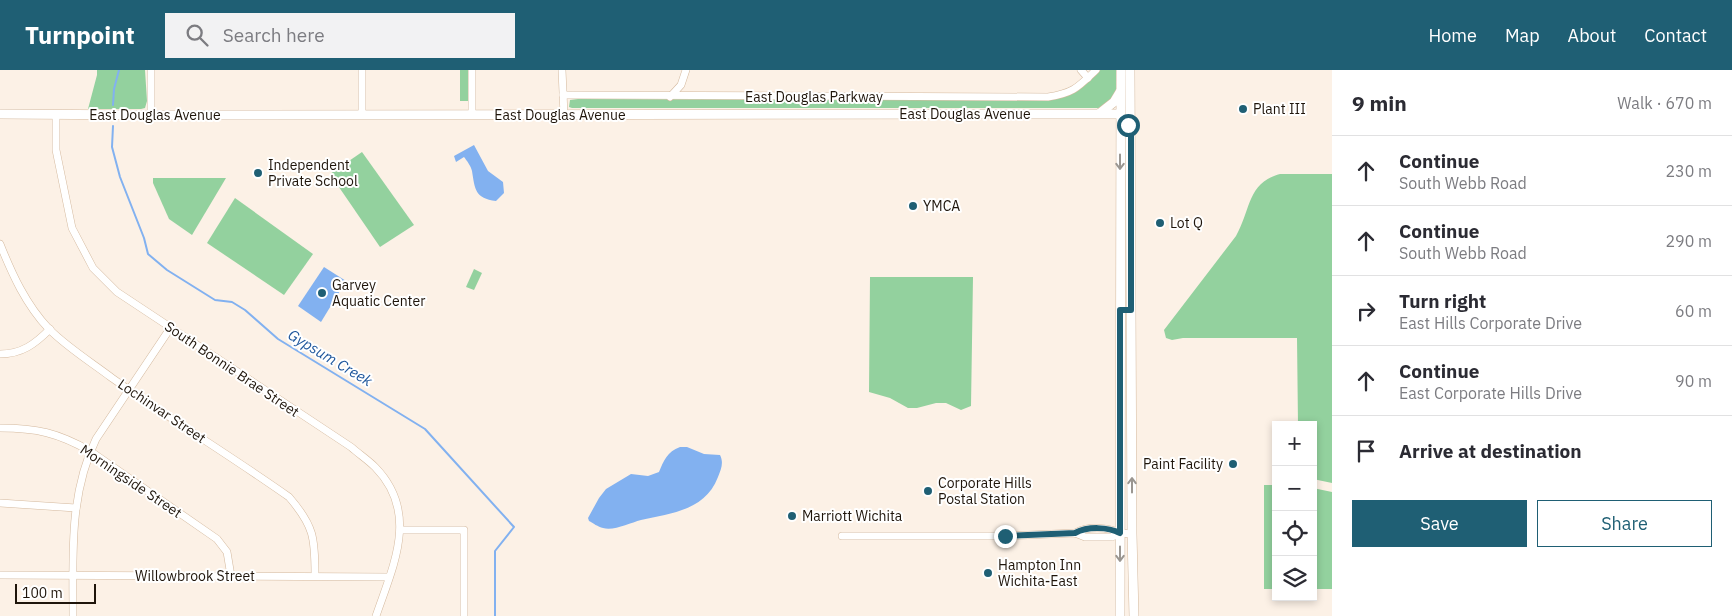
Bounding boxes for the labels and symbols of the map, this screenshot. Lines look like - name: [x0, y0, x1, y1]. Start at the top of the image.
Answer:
- street label: East Douglas Parkway: [745, 88, 883, 106]
- place label: Plant III: [1253, 100, 1306, 118]
- marker: Plant III: [1237, 103, 1249, 115]
- street label: East Douglas Avenue: [899, 105, 1031, 123]
- street label: East Douglas Avenue: [89, 106, 221, 124]
- street label: East Douglas Avenue: [494, 106, 626, 124]
- route start: [1117, 114, 1140, 137]
- one-way arrow: [1115, 154, 1125, 170]
- place label: Independent Private School: [268, 156, 358, 190]
- marker: Independent Private School: [252, 167, 264, 179]
- place label: YMCA: [923, 197, 960, 215]
- marker: YMCA: [907, 200, 919, 212]
- place label: Lot Q: [1170, 214, 1203, 232]
- marker: Lot Q: [1154, 217, 1166, 229]
- place label: Garvey Aquatic Center: [332, 276, 425, 310]
- marker: Garvey Aquatic Center: [316, 287, 328, 299]
- street label: South Bonnie Brae Street: [161, 317, 303, 421]
- water label: Gypsum Creek: [285, 325, 376, 390]
- street label: Lochinvar Street: [115, 375, 209, 447]
- street label: Morningside Street: [77, 440, 185, 522]
- place label: Paint Facility: [1143, 455, 1223, 473]
- marker: Paint Facility: [1227, 458, 1239, 470]
- place label: Corporate Hills Postal Station: [938, 474, 1032, 508]
- one-way arrow: [1127, 477, 1137, 494]
- marker: Corporate Hills Postal Station: [922, 485, 934, 497]
- place label: Marriott Wichita: [802, 507, 903, 525]
- marker: Marriott Wichita: [786, 510, 798, 522]
- route end: [994, 525, 1017, 548]
- one-way arrow: [1115, 546, 1125, 562]
- place label: Hampton Inn Wichita-East: [998, 556, 1081, 590]
- street label: Willowbrook Street: [135, 567, 255, 585]
- marker: Hampton Inn Wichita-East: [982, 567, 994, 579]
- scale bar: [15, 581, 96, 604]

